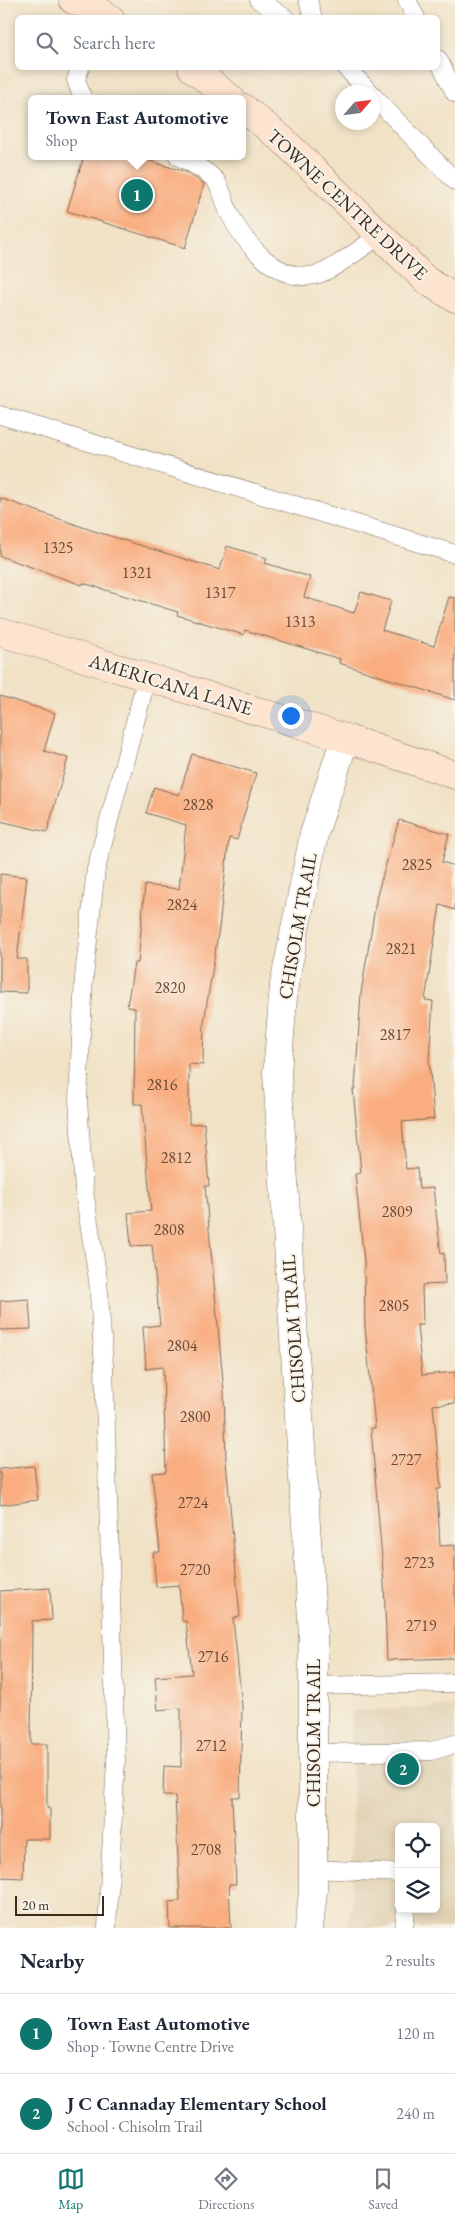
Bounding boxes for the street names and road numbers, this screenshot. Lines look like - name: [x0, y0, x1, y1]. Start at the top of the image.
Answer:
- street label: TOWNE CENTRE DRIVE: [262, 123, 434, 286]
- street label: AMERICANA LANE: [85, 647, 256, 721]
- street label: CHISOLM TRAIL: [272, 851, 323, 1001]
- street label: CHISOLM TRAIL: [276, 1254, 311, 1404]
- street label: CHISOLM TRAIL: [301, 1659, 326, 1807]

